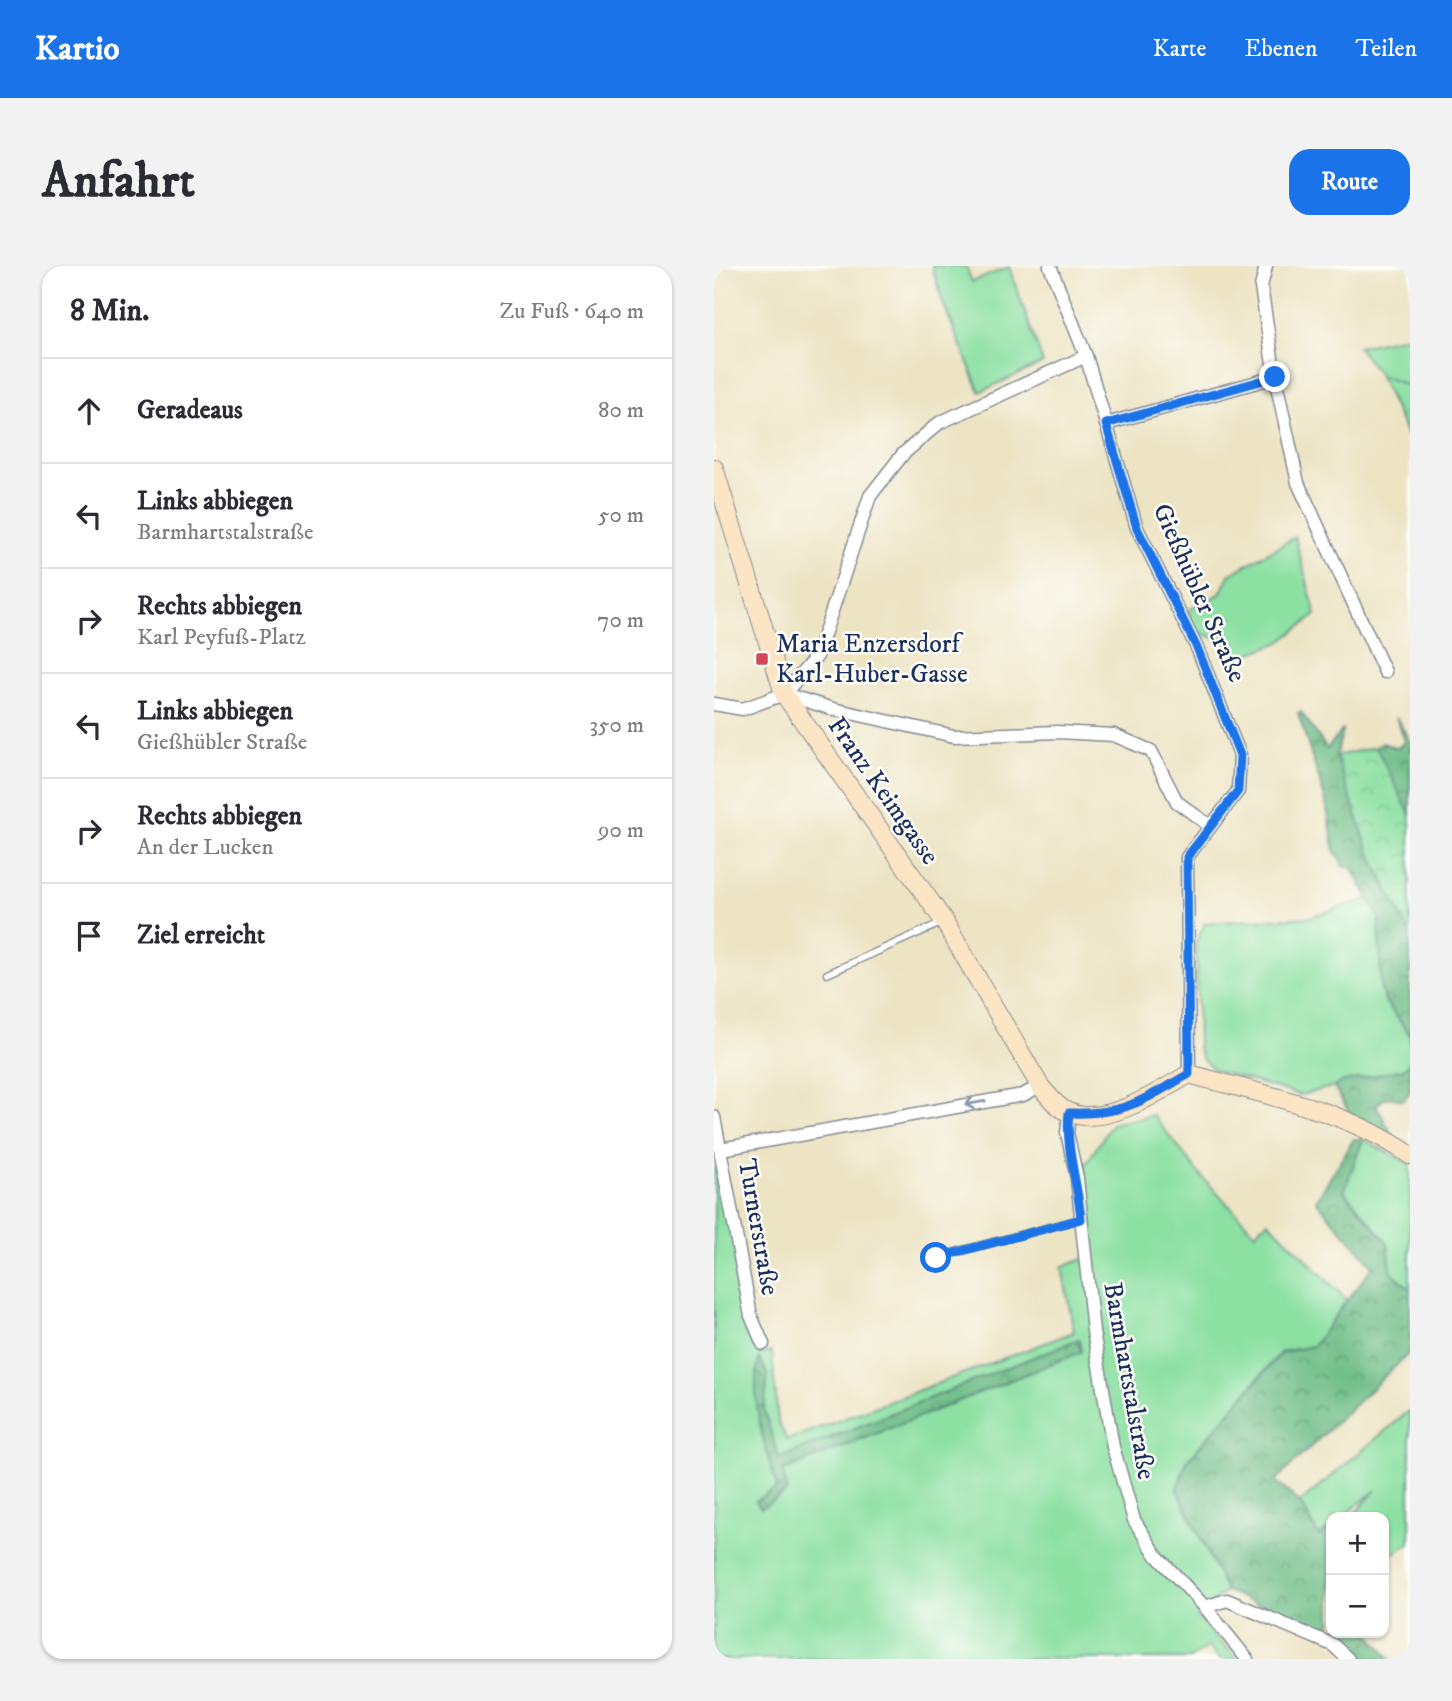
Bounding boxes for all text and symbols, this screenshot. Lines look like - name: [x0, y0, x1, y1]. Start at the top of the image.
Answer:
- text: Kartio: [35, 29, 120, 70]
- text: Karte: [1153, 34, 1206, 64]
- text: Ebenen: [1244, 34, 1318, 64]
- text: Teilen: [1356, 34, 1417, 64]
- button: Route: [1289, 149, 1410, 215]
- text: Anfahrt: [42, 151, 195, 213]
- text: 8 Min.: [70, 293, 149, 330]
- text: Zu Fuß · 640 m: [499, 297, 644, 326]
- route end: [1259, 361, 1290, 392]
- icon: ahead: [70, 392, 108, 430]
- text: Geradeaus: [137, 394, 243, 427]
- text: 80 m: [598, 396, 644, 425]
- text: Links abbiegen: [137, 485, 293, 518]
- icon: left: [70, 497, 108, 535]
- street label: Gießhübler Straße: [1145, 498, 1253, 688]
- text: 50 m: [598, 501, 644, 530]
- text: Barmhartstalstraße: [137, 518, 313, 547]
- text: Rechts abbiegen: [137, 590, 302, 623]
- icon: right: [70, 602, 108, 640]
- text: 70 m: [597, 606, 644, 635]
- text: Karl Peyfuß-Platz: [137, 623, 306, 652]
- place label: Maria Enzersdorf Karl-Huber-Gasse: [776, 628, 968, 691]
- marker: Maria Enzersdorf Karl-Huber-Gasse: [754, 651, 770, 667]
- text: Links abbiegen: [137, 695, 293, 728]
- icon: left: [70, 707, 108, 745]
- text: 350 m: [589, 711, 644, 740]
- street label: Franz Keimgasse: [820, 711, 946, 871]
- text: Gießhübler Straße: [137, 728, 307, 757]
- text: Rechts abbiegen: [137, 800, 302, 833]
- icon: right: [70, 812, 108, 850]
- text: 90 m: [598, 816, 644, 845]
- text: An der Lucken: [137, 833, 273, 862]
- icon: arrive: [70, 917, 108, 955]
- text: Ziel erreicht: [137, 919, 265, 952]
- one-way arrow: [964, 1097, 987, 1111]
- street label: Turnerstraße: [730, 1156, 786, 1298]
- route start: [920, 1242, 951, 1273]
- street label: Barmhartstalstraße: [1095, 1280, 1163, 1482]
- map controls: [1326, 1512, 1389, 1638]
- button: +: [1326, 1512, 1389, 1575]
- button: −: [1326, 1575, 1389, 1638]

